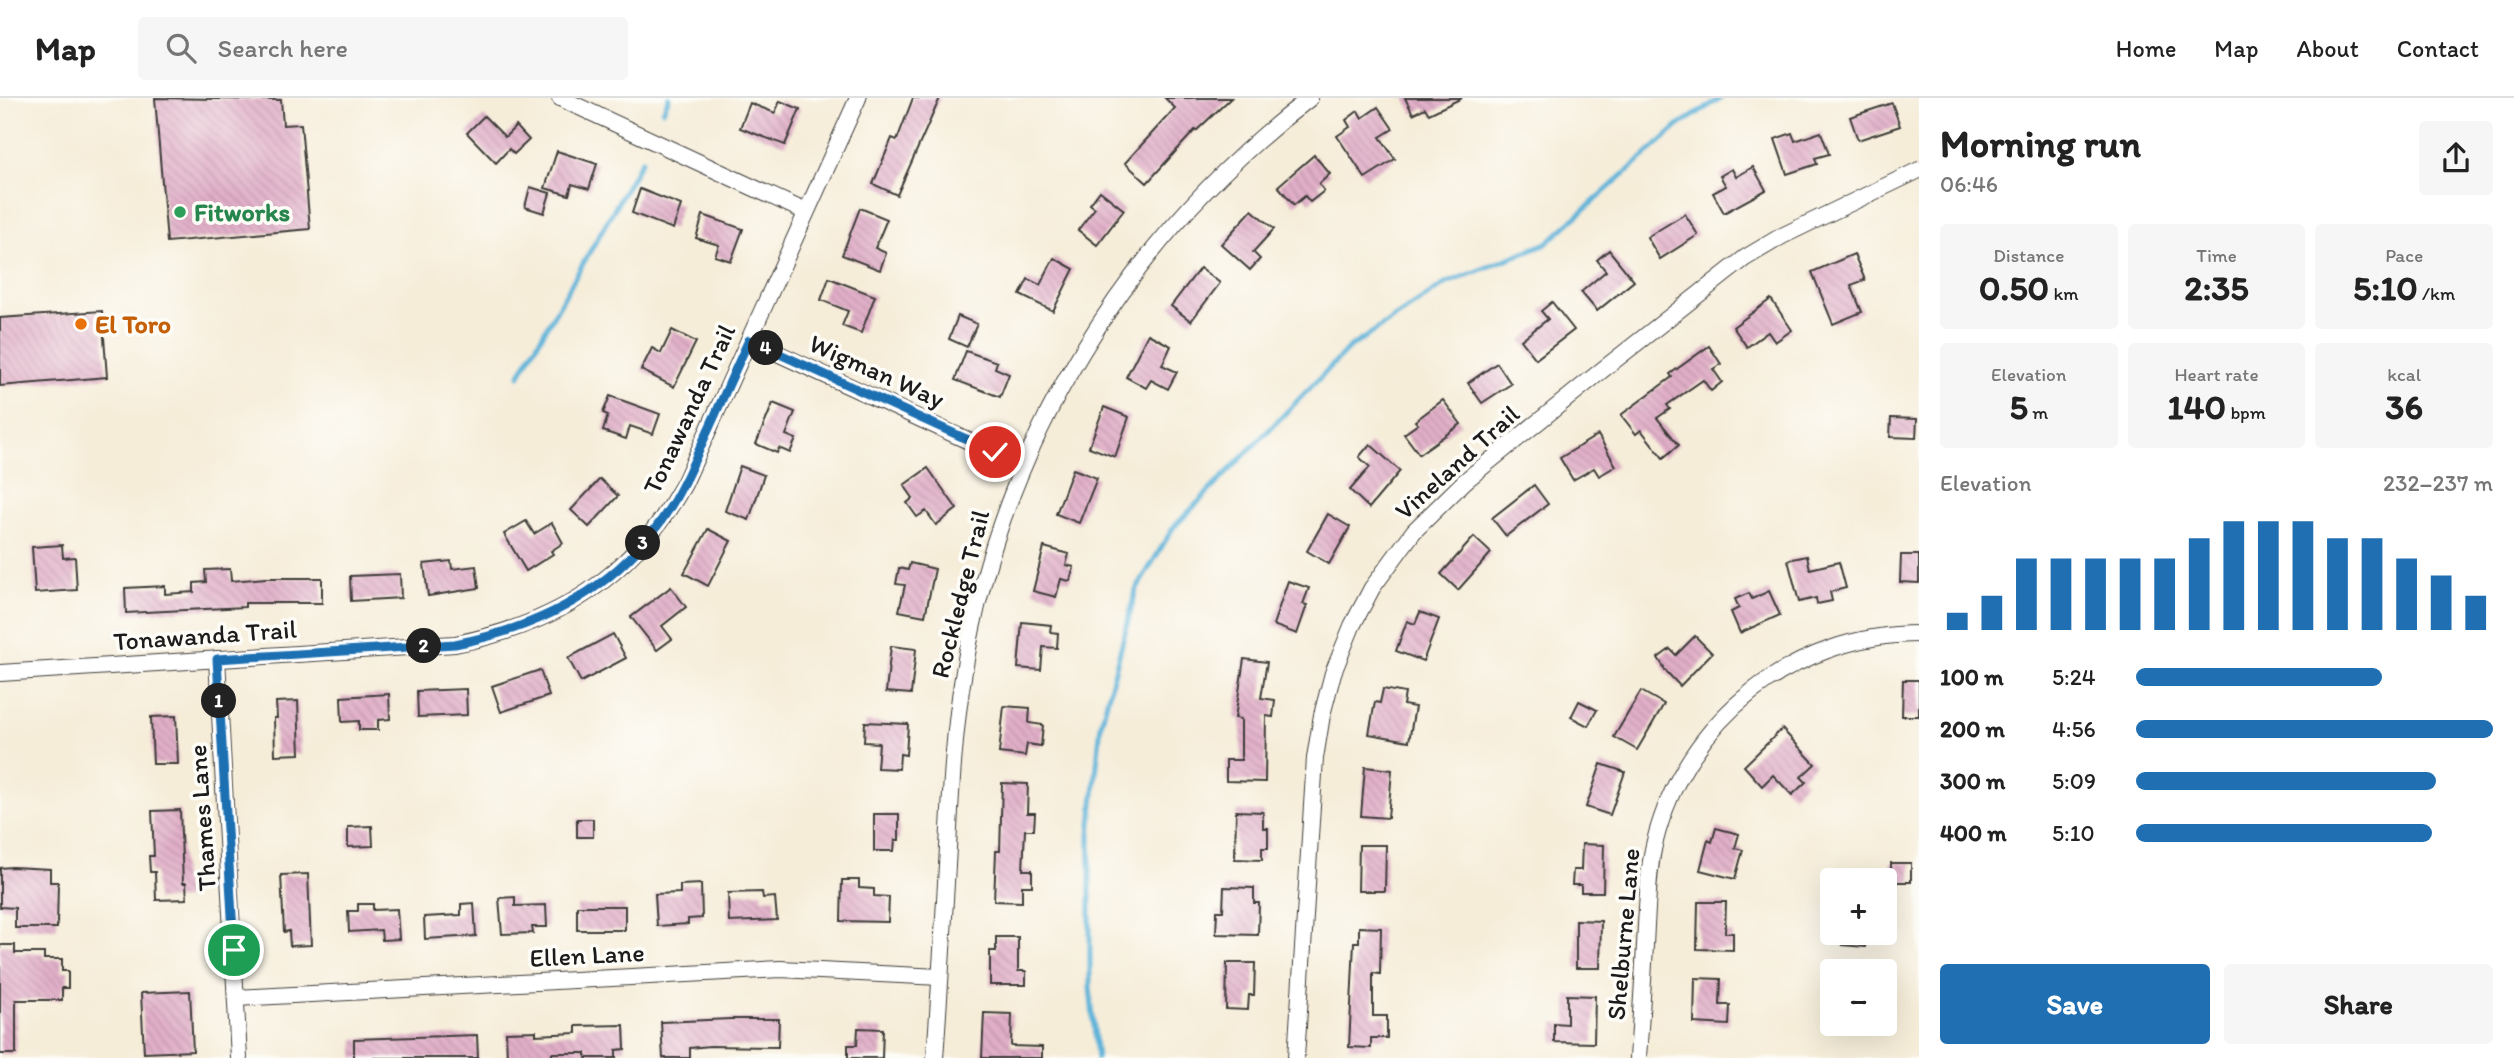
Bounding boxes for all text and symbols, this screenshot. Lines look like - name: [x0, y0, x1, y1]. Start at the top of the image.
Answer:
- search box: [138, 17, 628, 80]
- text: Map: [35, 29, 96, 68]
- icon: search: [162, 29, 200, 67]
- text: Search here: [218, 32, 348, 64]
- text: Home: [2116, 34, 2176, 63]
- text: Map: [2214, 34, 2258, 63]
- text: About: [2296, 34, 2359, 63]
- text: Contact: [2397, 34, 2479, 63]
- text: Morning run: [1940, 121, 2141, 167]
- button: share: [2419, 121, 2493, 195]
- text: 06:46: [1940, 170, 1998, 198]
- place label: Fitworks: [194, 196, 290, 228]
- marker: Fitworks: [172, 204, 188, 220]
- text: Distance: [1993, 244, 2064, 267]
- text: Time: [2196, 244, 2237, 267]
- text: Pace: [2385, 244, 2423, 267]
- text: 0.50: [1979, 267, 2049, 309]
- text: 2:35: [2184, 267, 2249, 309]
- text: 5:10: [2353, 267, 2418, 309]
- text: km: [2049, 282, 2079, 305]
- text: /km: [2418, 282, 2455, 305]
- place label: El Toro: [95, 308, 171, 340]
- marker: El Toro: [73, 316, 89, 332]
- street label: Tonawanda Trail: [636, 319, 742, 499]
- street label: Wigman Way: [805, 327, 949, 415]
- pin: 4: [748, 330, 784, 366]
- text: 4: [760, 336, 771, 359]
- text: Elevation: [1991, 363, 2067, 386]
- text: Heart rate: [2174, 363, 2259, 386]
- text: kcal: [2387, 363, 2421, 386]
- text: 5: [2010, 386, 2028, 428]
- text: 140: [2167, 386, 2226, 428]
- text: 36: [2385, 386, 2423, 428]
- street label: Vineland Trail: [1388, 398, 1526, 526]
- text: m: [2028, 401, 2048, 424]
- text: bpm: [2226, 401, 2266, 424]
- pin: [965, 422, 1025, 482]
- icon: check: [976, 433, 1014, 471]
- text: Elevation: [1940, 469, 2031, 497]
- text: 232–237 m: [2383, 469, 2493, 497]
- street label: Rockledge Trail: [924, 506, 996, 682]
- pin: 3: [626, 526, 660, 560]
- text: 3: [637, 531, 648, 554]
- street label: Tonawanda Trail: [112, 613, 298, 657]
- pin: 2: [406, 628, 442, 664]
- text: 2: [419, 634, 429, 657]
- text: 100 m: [1940, 663, 2004, 691]
- text: 5:24: [2052, 663, 2096, 691]
- pin: 1: [202, 684, 236, 718]
- text: 1: [214, 689, 223, 712]
- text: 200 m: [1940, 715, 2005, 743]
- text: 4:56: [2052, 715, 2096, 743]
- street label: Thames Lane: [181, 744, 223, 892]
- text: 300 m: [1940, 767, 2005, 795]
- text: 5:09: [2052, 767, 2096, 795]
- text: 400 m: [1940, 819, 2007, 847]
- text: 5:10: [2052, 819, 2095, 847]
- street label: Shelburne Lane: [1600, 847, 1646, 1021]
- map controls: [1820, 868, 1897, 1036]
- button: +: [1820, 868, 1897, 945]
- pin: [204, 920, 264, 980]
- icon: arrive: [215, 931, 253, 969]
- street label: Ellen Lane: [529, 936, 645, 974]
- button: −: [1820, 959, 1897, 1036]
- button: Save: [1940, 964, 2210, 1044]
- button: Share: [2224, 964, 2493, 1044]

